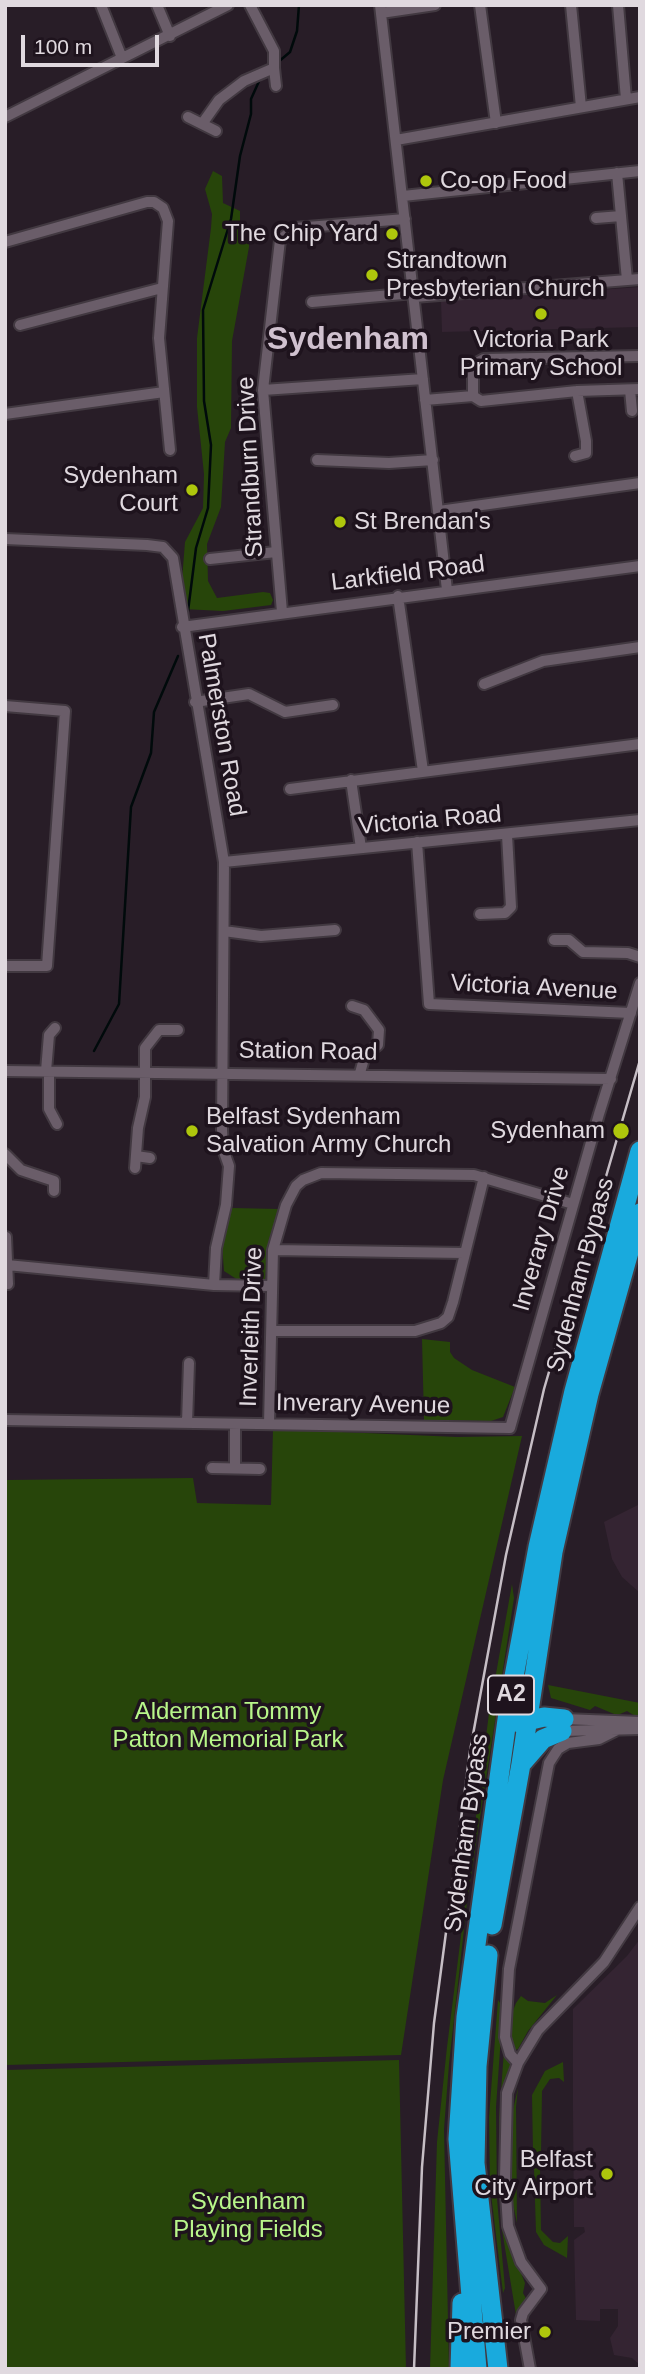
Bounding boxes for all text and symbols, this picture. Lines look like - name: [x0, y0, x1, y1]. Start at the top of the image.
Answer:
- scale bar: [24, 21, 163, 65]
- text: 100 m: [34, 35, 92, 58]
- place label: Co-op Food: [440, 167, 567, 195]
- marker: Co-op Food: [418, 173, 434, 189]
- place label: The Chip Yard: [225, 220, 378, 248]
- marker: The Chip Yard: [384, 226, 400, 242]
- place label: Strandtown Presbyterian Church: [386, 247, 605, 303]
- marker: Strandtown Presbyterian Church: [364, 267, 380, 283]
- marker: Victoria Park Primary School: [533, 306, 549, 322]
- district label: Sydenham: [267, 321, 429, 359]
- place label: Victoria Park Primary School: [460, 326, 622, 382]
- street label: Strandburn Drive: [232, 376, 270, 558]
- place label: Sydenham Court: [63, 462, 178, 518]
- marker: Sydenham Court: [184, 482, 200, 498]
- place label: St Brendan's: [354, 508, 491, 536]
- marker: St Brendan's: [332, 514, 348, 530]
- street label: Larkfield Road: [329, 550, 487, 598]
- street label: Palmerston Road: [191, 631, 251, 819]
- street label: Victoria Road: [357, 800, 503, 842]
- street label: Victoria Avenue: [450, 969, 618, 1007]
- street label: Station Road: [238, 1036, 378, 1068]
- place label: Belfast Sydenham Salvation Army Church: [206, 1103, 451, 1159]
- place label: Sydenham: [490, 1117, 605, 1145]
- marker: Sydenham: [611, 1121, 631, 1141]
- marker: Belfast Sydenham Salvation Army Church: [184, 1123, 200, 1139]
- street label: Inverary Drive: [508, 1163, 576, 1315]
- street label: Sydenham Bypass: [541, 1175, 621, 1375]
- street label: Inverleith Drive: [235, 1247, 269, 1407]
- street label: Inverary Avenue: [276, 1389, 450, 1421]
- road number: A2: [488, 1676, 534, 1714]
- park label: Alderman Tommy Patton Memorial Park: [113, 1698, 343, 1754]
- street label: Sydenham Bypass: [439, 1732, 495, 1934]
- place label: Belfast City Airport: [474, 2146, 593, 2202]
- marker: Belfast City Airport: [599, 2166, 615, 2182]
- park label: Sydenham Playing Fields: [173, 2188, 323, 2244]
- place label: Premier: [447, 2318, 531, 2346]
- marker: Premier: [537, 2324, 553, 2340]

